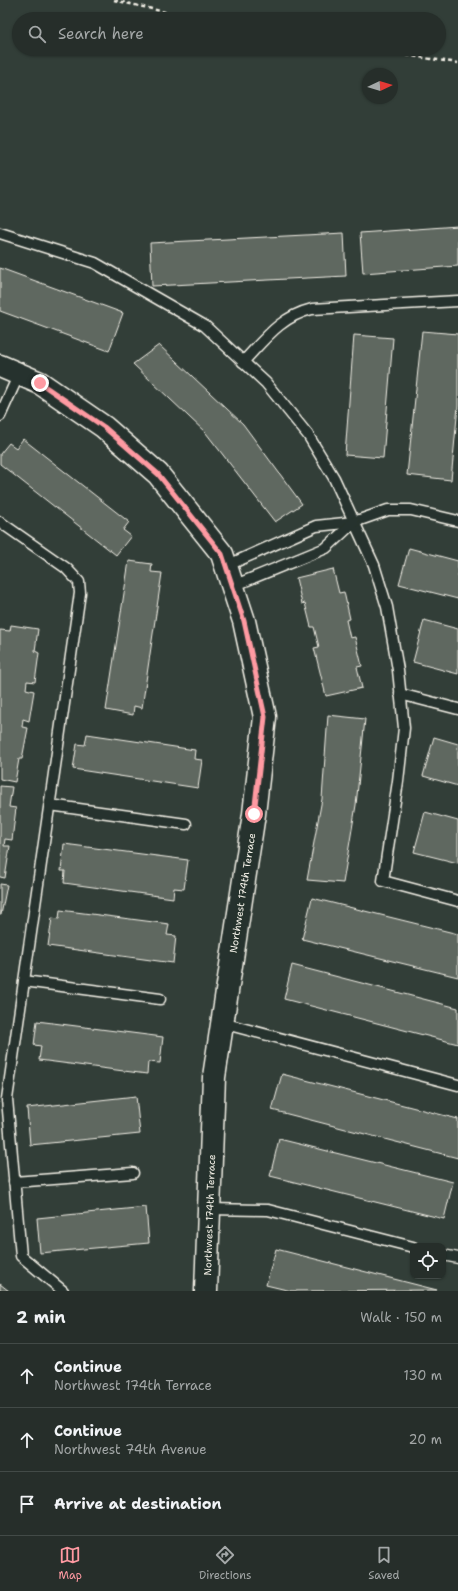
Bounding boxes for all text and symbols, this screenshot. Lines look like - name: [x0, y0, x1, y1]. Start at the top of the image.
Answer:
- search box: [12, 12, 446, 56]
- icon: search: [26, 23, 48, 45]
- text: Search here: [58, 24, 144, 44]
- north arrow: [362, 68, 398, 104]
- route end: [31, 374, 49, 392]
- route start: [245, 805, 263, 823]
- street label: Northwest 174th Terrace: [227, 832, 258, 954]
- street label: Northwest 174th Terrace: [201, 1154, 218, 1276]
- map controls: [410, 1243, 446, 1279]
- button: locate: [410, 1243, 446, 1279]
- text: 2 min: [16, 1306, 66, 1328]
- text: Walk · 150 m: [360, 1309, 442, 1326]
- text: Continue: [54, 1357, 122, 1377]
- icon: ahead: [16, 1365, 38, 1387]
- text: 130 m: [404, 1367, 442, 1384]
- text: Northwest 174th Terrace: [54, 1377, 212, 1394]
- text: Continue: [54, 1421, 122, 1441]
- icon: ahead: [16, 1429, 38, 1451]
- text: 20 m: [409, 1431, 442, 1448]
- text: Northwest 74th Avenue: [54, 1441, 207, 1458]
- icon: arrive: [16, 1493, 38, 1515]
- text: Arrive at destination: [54, 1494, 222, 1514]
- tab: Map: [58, 1544, 82, 1583]
- tab: Directions: [199, 1544, 251, 1583]
- tab: Saved: [368, 1544, 400, 1583]

